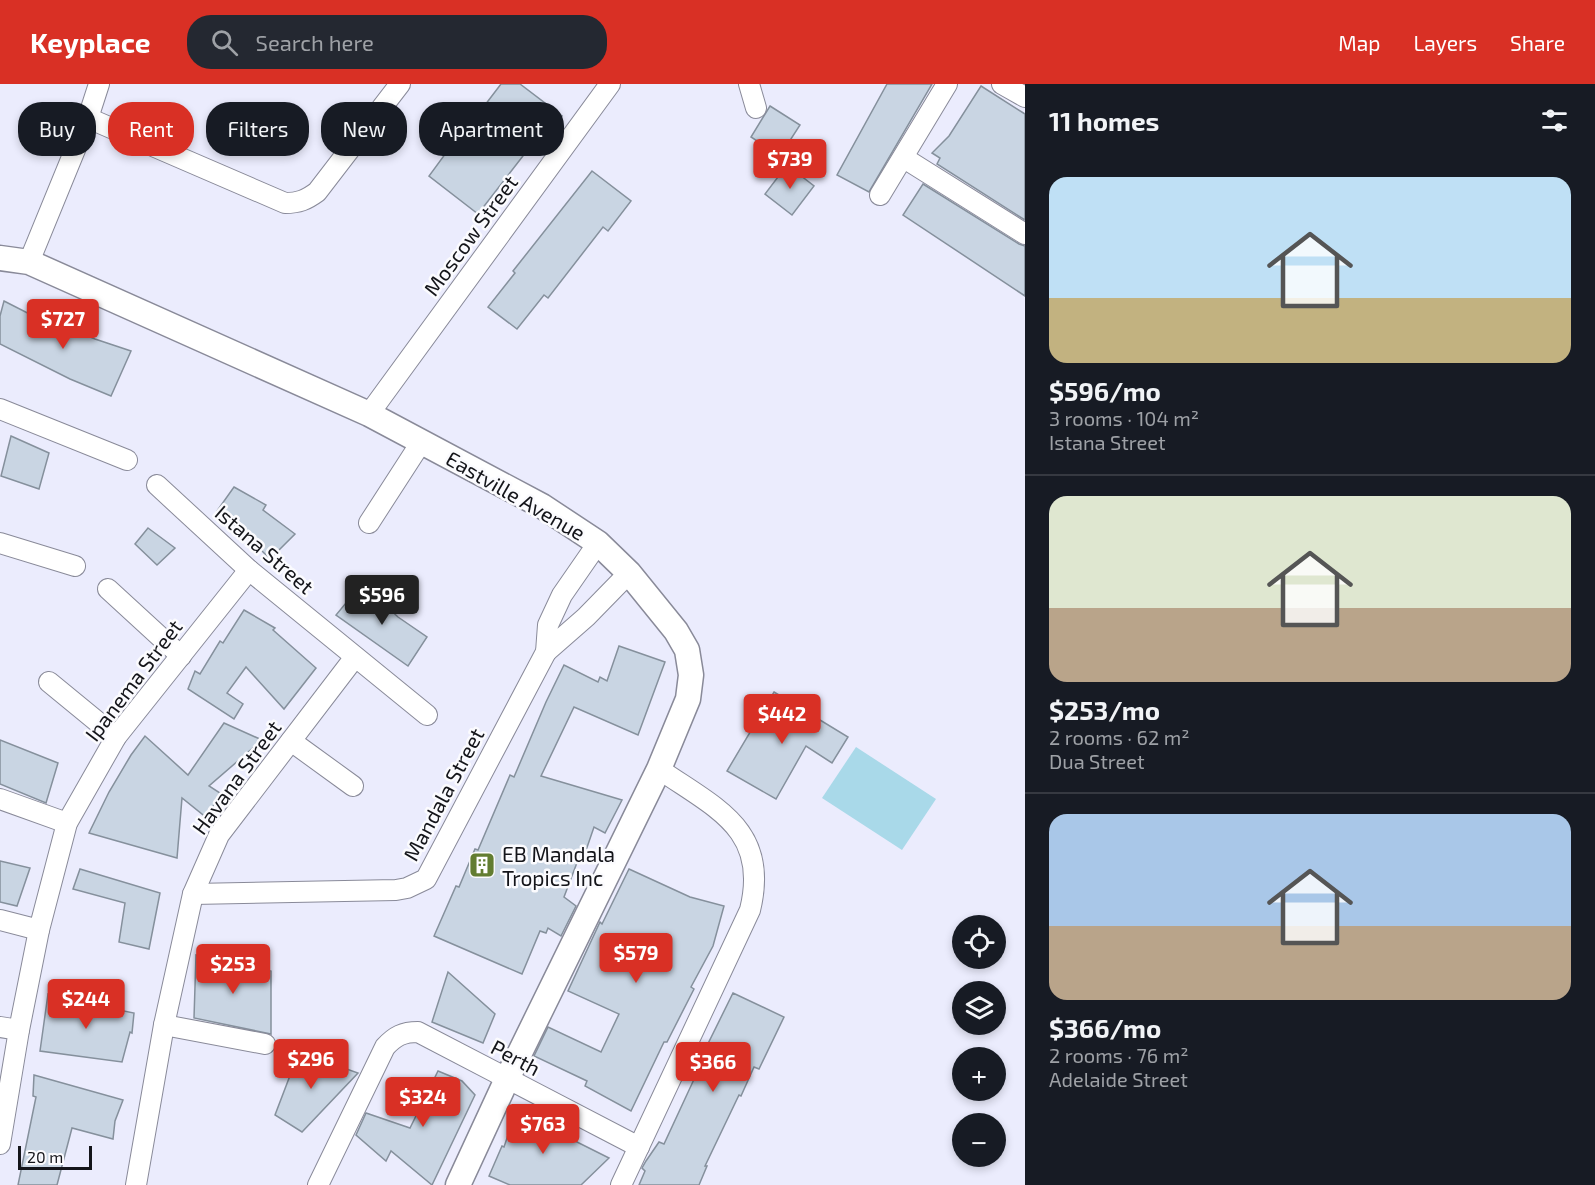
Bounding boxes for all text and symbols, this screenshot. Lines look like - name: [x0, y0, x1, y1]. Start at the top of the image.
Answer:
- search box: [187, 15, 607, 69]
- text: Keyplace: [30, 25, 151, 59]
- icon: search: [208, 26, 241, 59]
- text: Search here: [256, 29, 374, 55]
- text: Map: [1338, 30, 1380, 55]
- text: Layers: [1413, 30, 1477, 55]
- text: Share: [1510, 30, 1565, 55]
- chip: Buy: [18, 102, 96, 156]
- chip: Rent: [108, 102, 194, 156]
- chip: Filters: [206, 102, 309, 156]
- chip: New: [321, 102, 407, 156]
- chip: Apartment: [419, 102, 564, 156]
- icon: filters: [1538, 104, 1571, 137]
- text: 11 homes: [1049, 105, 1159, 136]
- pin: $739: [754, 139, 826, 190]
- text: $739: [767, 146, 813, 170]
- street label: Moscow Street: [418, 170, 522, 300]
- icon: home: [1256, 216, 1364, 324]
- pin: $727: [27, 299, 99, 350]
- text: $727: [41, 306, 85, 330]
- text: $596/mo: [1049, 375, 1161, 406]
- text: 3 rooms · 104 m²: [1049, 406, 1199, 430]
- text: Istana Street: [1049, 430, 1166, 454]
- street label: Eastville Avenue: [442, 445, 590, 545]
- street label: Istana Street: [211, 499, 319, 599]
- icon: home: [1256, 535, 1364, 643]
- pin: $596: [346, 575, 418, 626]
- text: $596: [359, 582, 405, 606]
- street label: Ipanema Street: [79, 614, 187, 746]
- pin: $442: [746, 694, 818, 745]
- text: $253/mo: [1049, 694, 1160, 725]
- text: $442: [758, 701, 806, 725]
- street label: Havana Street: [186, 715, 286, 839]
- street label: Mandala Street: [398, 723, 488, 865]
- text: 2 rooms · 62 m²: [1049, 725, 1189, 749]
- text: Dua Street: [1049, 749, 1145, 773]
- place label: EB Mandala Tropics Inc: [502, 841, 615, 890]
- building icon: EB Mandala Tropics Inc: [467, 850, 497, 880]
- icon: home: [1256, 853, 1364, 961]
- map controls: [952, 915, 1006, 1167]
- button: locate: [952, 915, 1006, 969]
- pin: $579: [600, 933, 672, 984]
- text: $579: [614, 940, 659, 964]
- pin: $253: [197, 944, 269, 995]
- text: $253: [210, 951, 256, 975]
- pin: $244: [50, 979, 122, 1030]
- button: layers: [952, 981, 1006, 1035]
- text: $244: [62, 986, 110, 1010]
- text: $366/mo: [1049, 1012, 1161, 1043]
- street label: Perth: [487, 1034, 545, 1080]
- pin: $296: [275, 1039, 347, 1090]
- pin: $366: [677, 1042, 749, 1093]
- text: 2 rooms · 76 m²: [1049, 1043, 1188, 1067]
- text: $296: [288, 1046, 334, 1070]
- button: +: [952, 1047, 1006, 1101]
- text: $366: [690, 1049, 736, 1073]
- text: Adelaide Street: [1049, 1067, 1188, 1091]
- pin: $324: [387, 1077, 459, 1128]
- text: $324: [399, 1084, 447, 1108]
- pin: $763: [507, 1104, 579, 1155]
- text: $763: [520, 1111, 566, 1135]
- button: −: [952, 1113, 1006, 1167]
- scale bar: [18, 1143, 92, 1170]
- text: 20 m: [27, 1147, 63, 1166]

